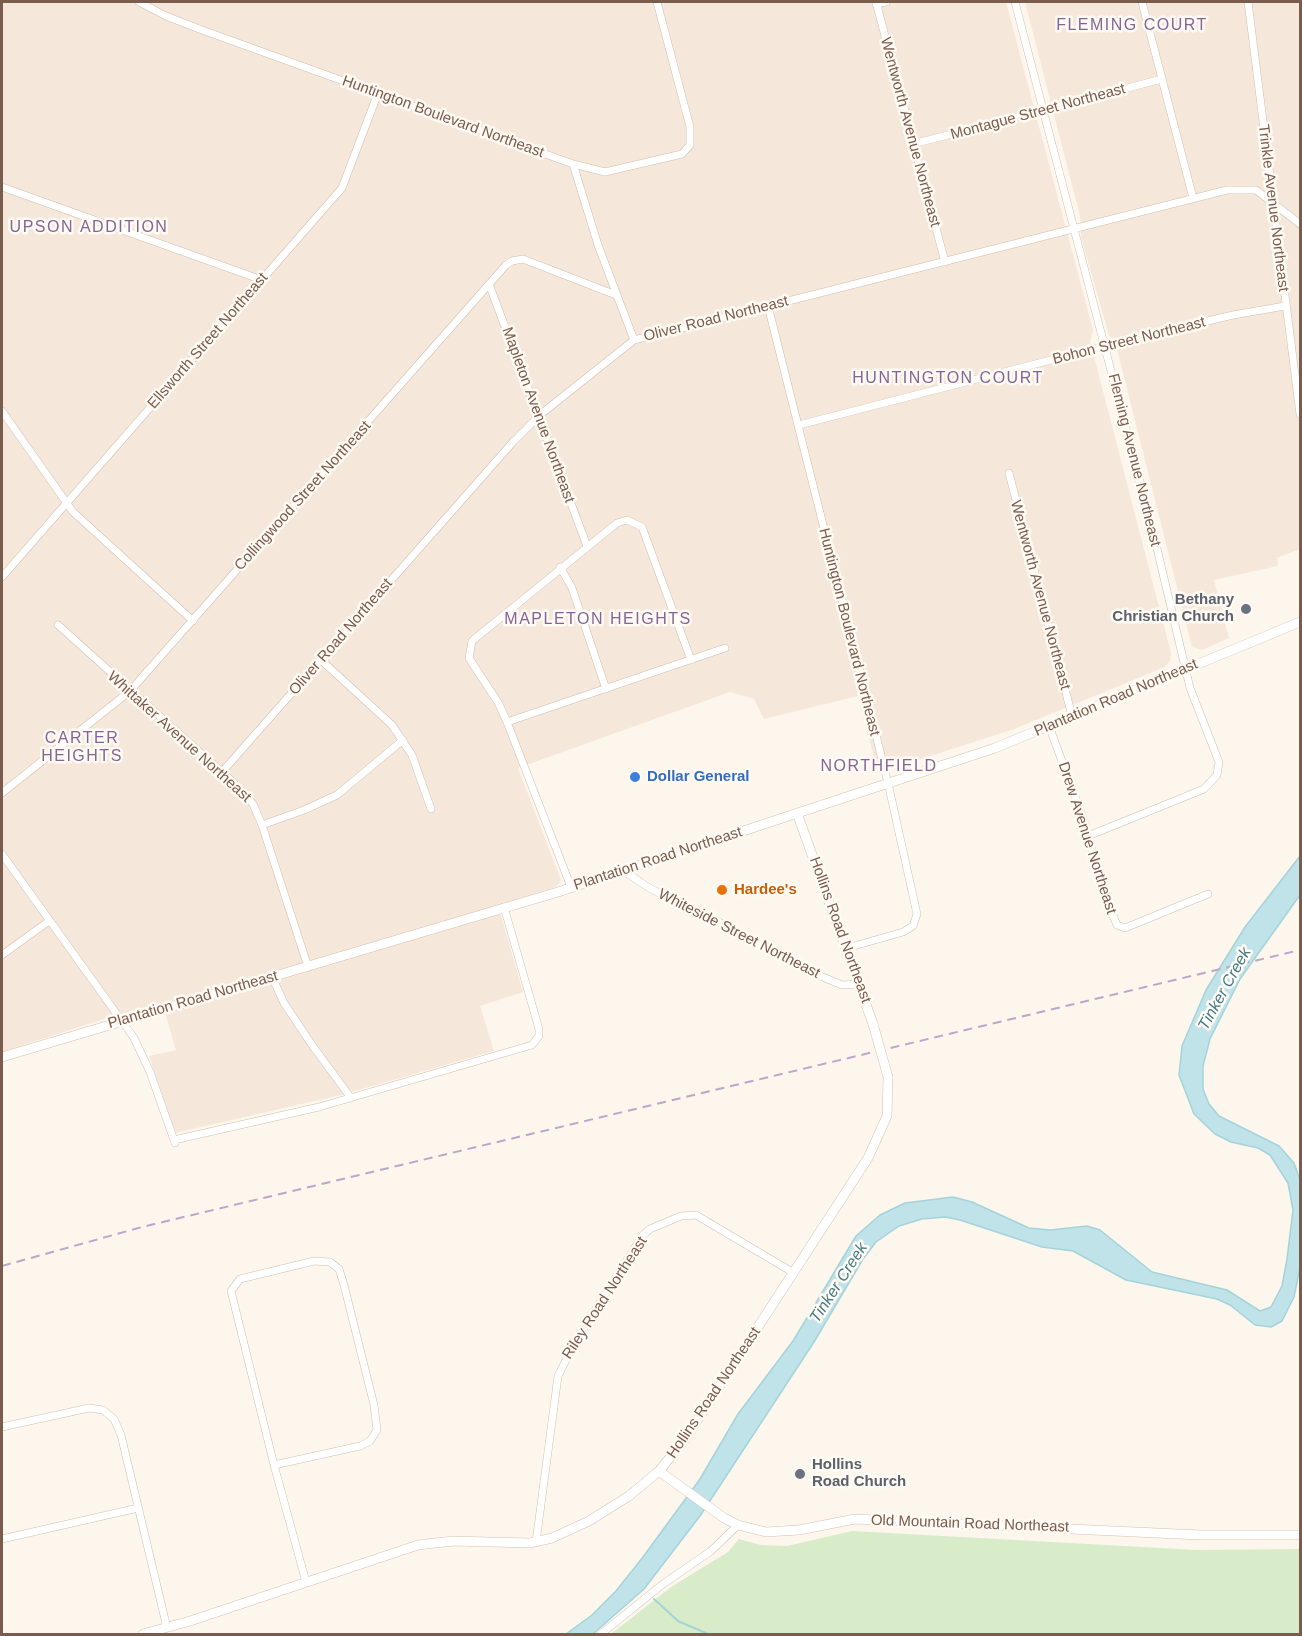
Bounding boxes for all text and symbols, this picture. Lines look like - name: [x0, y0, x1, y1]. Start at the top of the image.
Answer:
- district label: FLEMING COURT: [1056, 16, 1208, 36]
- street label: Wentworth Avenue Northeast: [876, 35, 944, 229]
- street label: Huntington Boulevard Northeast: [340, 72, 546, 162]
- street label: Montague Street Northeast: [949, 80, 1127, 144]
- street label: Trinkle Avenue Northeast: [1254, 123, 1292, 293]
- district label: UPSON ADDITION: [10, 218, 168, 238]
- street label: Ellsworth Street Northeast: [144, 269, 272, 413]
- street label: Oliver Road Northeast: [642, 292, 790, 346]
- street label: Bohon Street Northeast: [1051, 313, 1207, 369]
- street label: Mapleton Avenue Northeast: [498, 325, 578, 505]
- district label: HUNTINGTON COURT: [852, 369, 1044, 389]
- street label: Fleming Avenue Northeast: [1104, 372, 1164, 548]
- street label: Collingwood Street Northeast: [231, 417, 375, 575]
- street label: Wentworth Avenue Northeast: [1006, 498, 1074, 692]
- street label: Huntington Boulevard Northeast: [814, 526, 884, 738]
- street label: Oliver Road Northeast: [286, 575, 396, 699]
- place label: Bethany Christian Church: [1112, 591, 1234, 626]
- marker: Bethany Christian Church: [1239, 602, 1253, 616]
- district label: MAPLETON HEIGHTS: [504, 610, 692, 630]
- street label: Plantation Road Northeast: [1032, 655, 1200, 741]
- street label: Whittaker Avenue Northeast: [103, 668, 255, 806]
- district label: CARTER HEIGHTS: [41, 729, 123, 767]
- district label: NORTHFIELD: [821, 757, 937, 777]
- street label: Drew Avenue Northeast: [1054, 760, 1120, 916]
- place label: Dollar General: [647, 768, 750, 786]
- marker: Dollar General: [628, 770, 642, 784]
- street label: Plantation Road Northeast: [572, 823, 744, 895]
- street label: Hollins Road Northeast: [805, 854, 875, 1006]
- place label: Hardee's: [734, 881, 797, 899]
- marker: Hardee's: [715, 883, 729, 897]
- street label: Whiteside Street Northeast: [655, 885, 823, 983]
- water label: Tinker Creek: [1194, 944, 1256, 1034]
- street label: Plantation Road Northeast: [106, 967, 280, 1033]
- street label: Riley Road Northeast: [559, 1233, 651, 1363]
- water label: Tinker Creek: [806, 1239, 872, 1327]
- street label: Hollins Road Northeast: [663, 1324, 765, 1462]
- place label: Hollins Road Church: [812, 1456, 906, 1491]
- marker: Hollins Road Church: [793, 1467, 807, 1481]
- street label: Old Mountain Road Northeast: [871, 1512, 1069, 1536]

